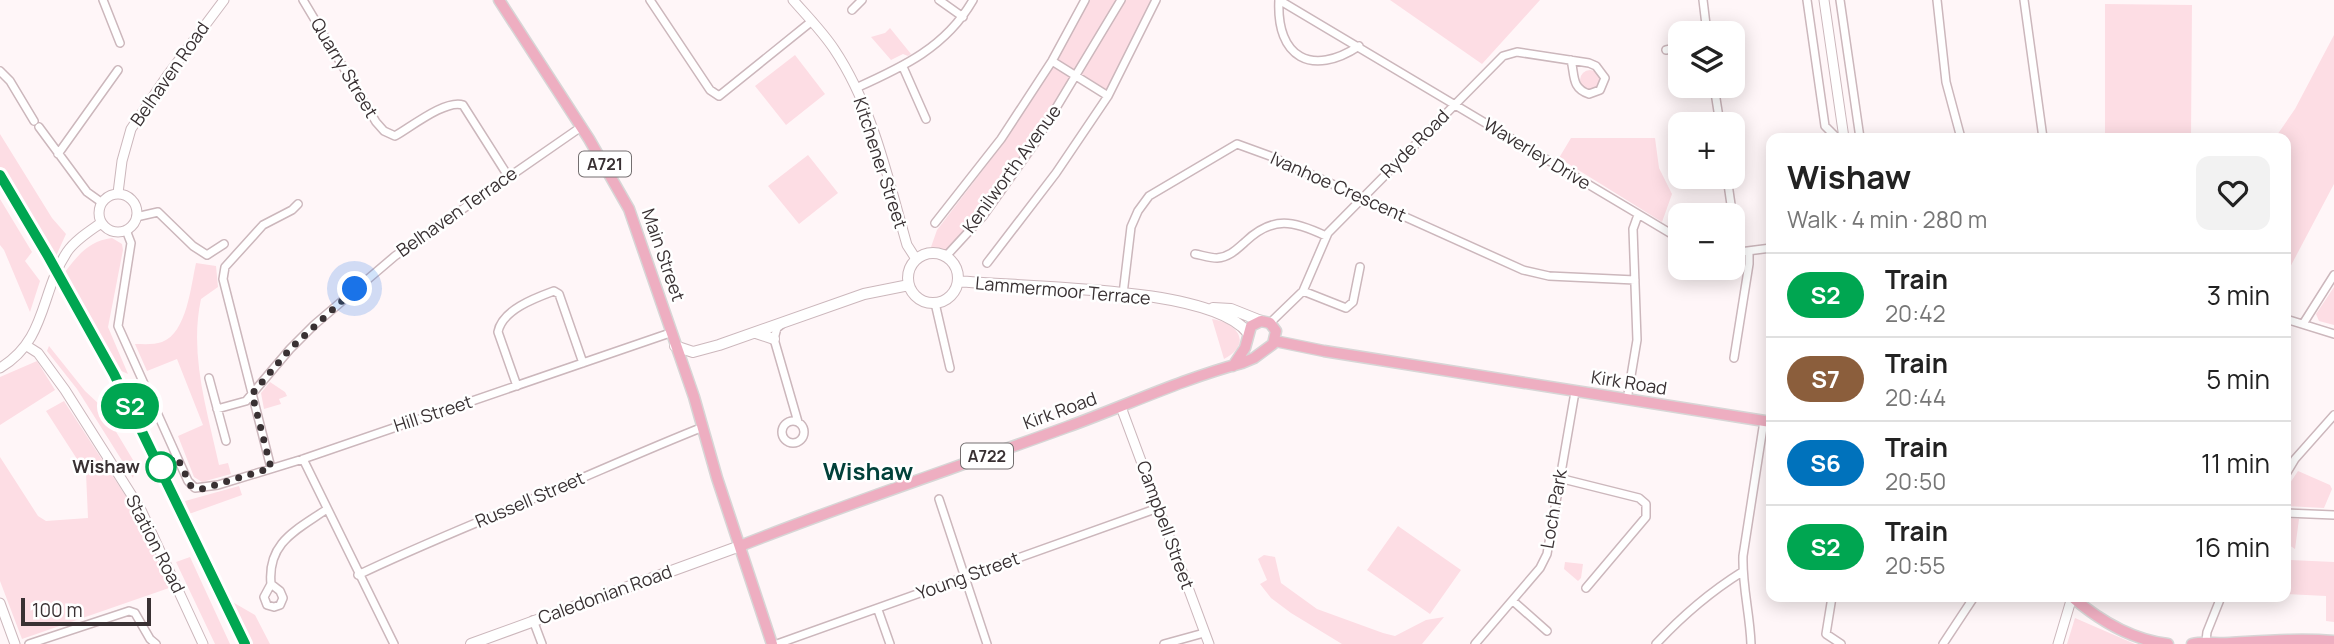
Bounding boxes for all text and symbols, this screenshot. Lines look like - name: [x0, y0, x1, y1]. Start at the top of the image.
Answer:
- street label: Quarry Street: [306, 13, 384, 122]
- street label: Belhaven Road: [124, 17, 214, 130]
- map controls: [1668, 21, 1745, 280]
- button: layers: [1668, 21, 1745, 98]
- street label: Kitchener Street: [848, 94, 913, 231]
- street label: Kenilworth Avenue: [957, 99, 1066, 237]
- street label: Ryde Road: [1375, 104, 1454, 183]
- street label: Waverley Drive: [1479, 112, 1596, 195]
- button: +: [1668, 112, 1745, 189]
- street label: Ivanhoe Crescent: [1267, 145, 1410, 227]
- road number: A721: [579, 152, 631, 176]
- text: Wishaw: [1787, 154, 1911, 199]
- button: heart: [2196, 156, 2270, 230]
- street label: Belhaven Terrace: [391, 161, 522, 262]
- button: −: [1668, 203, 1745, 280]
- text: Walk · 4 min · 280 m: [1787, 203, 1987, 235]
- street label: Main Street: [637, 205, 691, 304]
- text: Train: [1885, 261, 1948, 297]
- street label: Lammermoor Terrace: [974, 270, 1152, 310]
- your location: [337, 271, 372, 306]
- text: 3 min: [2207, 277, 2270, 313]
- text: S2: [1810, 278, 1841, 311]
- text: 20:42: [1885, 297, 1946, 329]
- text: Train: [1885, 345, 1948, 381]
- text: 5 min: [2206, 361, 2270, 397]
- text: S7: [1811, 362, 1840, 395]
- street label: Kirk Road: [1589, 364, 1669, 400]
- text: 20:44: [1885, 381, 1946, 413]
- line badge: S2: [99, 383, 162, 429]
- street label: Kirk Road: [1020, 386, 1100, 434]
- text: S2: [115, 389, 145, 422]
- street label: Hill Street: [390, 389, 475, 437]
- text: Train: [1885, 429, 1948, 465]
- road number: A722: [961, 444, 1013, 468]
- text: 11 min: [2201, 445, 2270, 481]
- text: S6: [1810, 446, 1841, 479]
- marker: Wishaw: [146, 452, 176, 482]
- place label: Wishaw: [72, 454, 141, 478]
- district label: Wishaw: [823, 454, 913, 487]
- street label: Campbell Street: [1132, 457, 1200, 592]
- street label: Russell Street: [471, 465, 588, 533]
- text: 20:50: [1885, 465, 1946, 497]
- street label: Loch Park: [1534, 466, 1572, 550]
- street label: Station Road: [121, 490, 191, 597]
- text: Train: [1885, 513, 1948, 549]
- text: 16 min: [2195, 529, 2270, 565]
- text: S2: [1810, 530, 1841, 563]
- street label: Young Street: [913, 545, 1022, 605]
- text: 20:55: [1885, 549, 1946, 581]
- street label: Caledonian Road: [534, 559, 675, 629]
- scale bar: [21, 595, 150, 627]
- text: 100 m: [32, 597, 83, 623]

